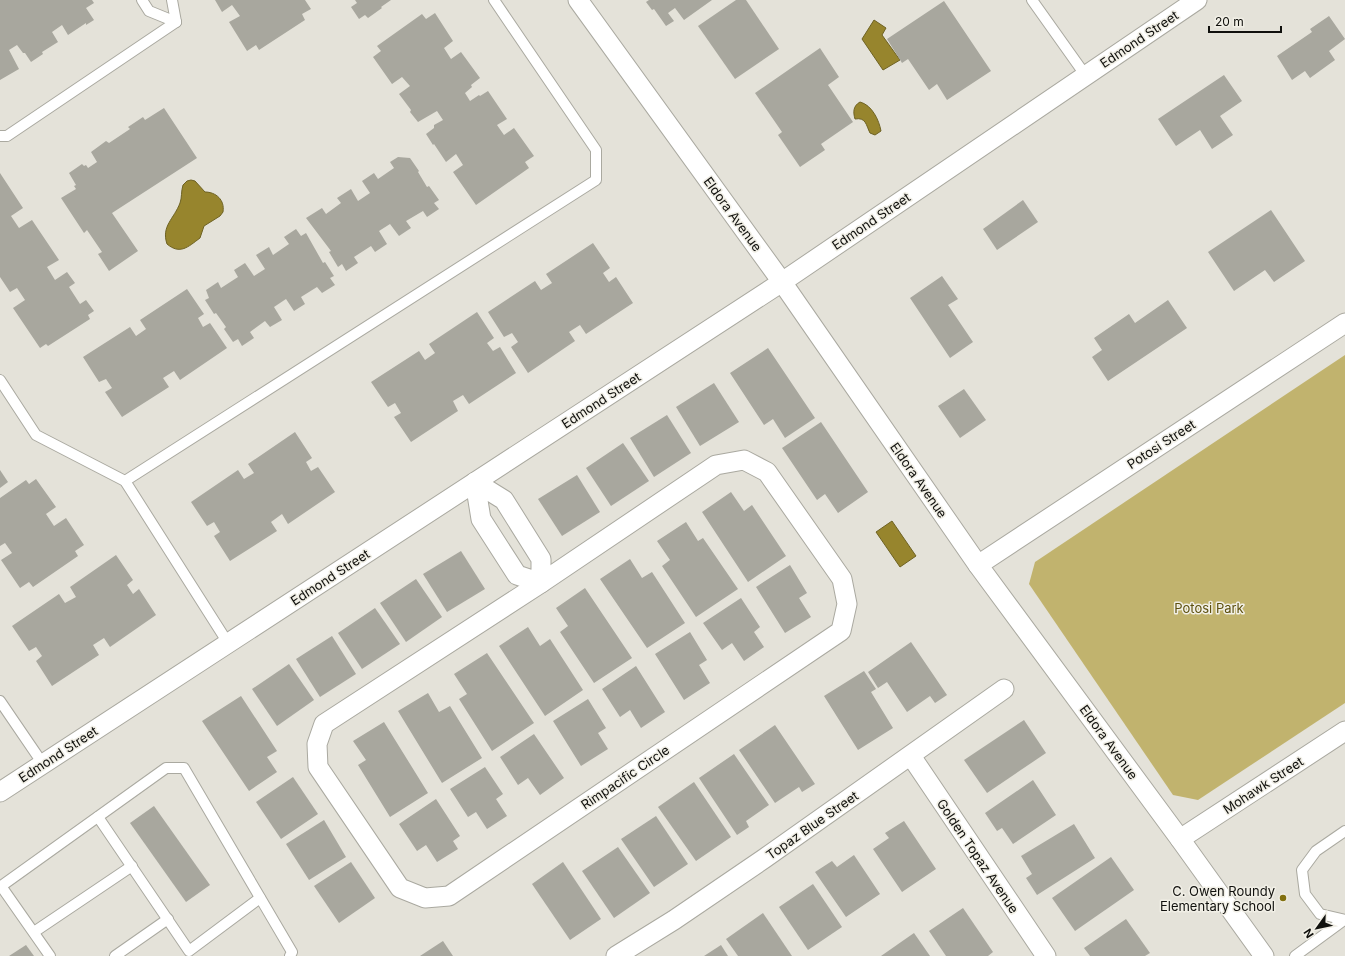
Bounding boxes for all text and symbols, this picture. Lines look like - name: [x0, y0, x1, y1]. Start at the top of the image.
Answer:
- street label: Edmond Street: [1097, 7, 1181, 71]
- scale bar: [1209, 8, 1281, 34]
- text: 20 m: [1215, 14, 1244, 29]
- street label: Eldora Avenue: [701, 174, 765, 254]
- street label: Edmond Street: [829, 189, 913, 253]
- street label: Edmond Street: [559, 369, 643, 431]
- street label: Potosi Street: [1124, 416, 1198, 472]
- street label: Eldora Avenue: [887, 439, 951, 521]
- street label: Edmond Street: [288, 546, 372, 608]
- park label: Potosi Park: [1174, 600, 1244, 616]
- street label: Eldora Avenue: [1077, 702, 1141, 782]
- street label: Edmond Street: [16, 723, 100, 785]
- street label: Rimpacific Circle: [578, 741, 672, 813]
- street label: Mohawk Street: [1220, 753, 1306, 817]
- street label: Topaz Blue Street: [763, 787, 861, 863]
- street label: Golden Topaz Avenue: [934, 796, 1022, 916]
- place label: C. Owen Roundy Elementary School: [1160, 883, 1275, 914]
- marker: C. Owen Roundy Elementary School: [1278, 893, 1288, 903]
- north arrow: [1297, 908, 1337, 948]
- text: N: [1300, 926, 1317, 941]

